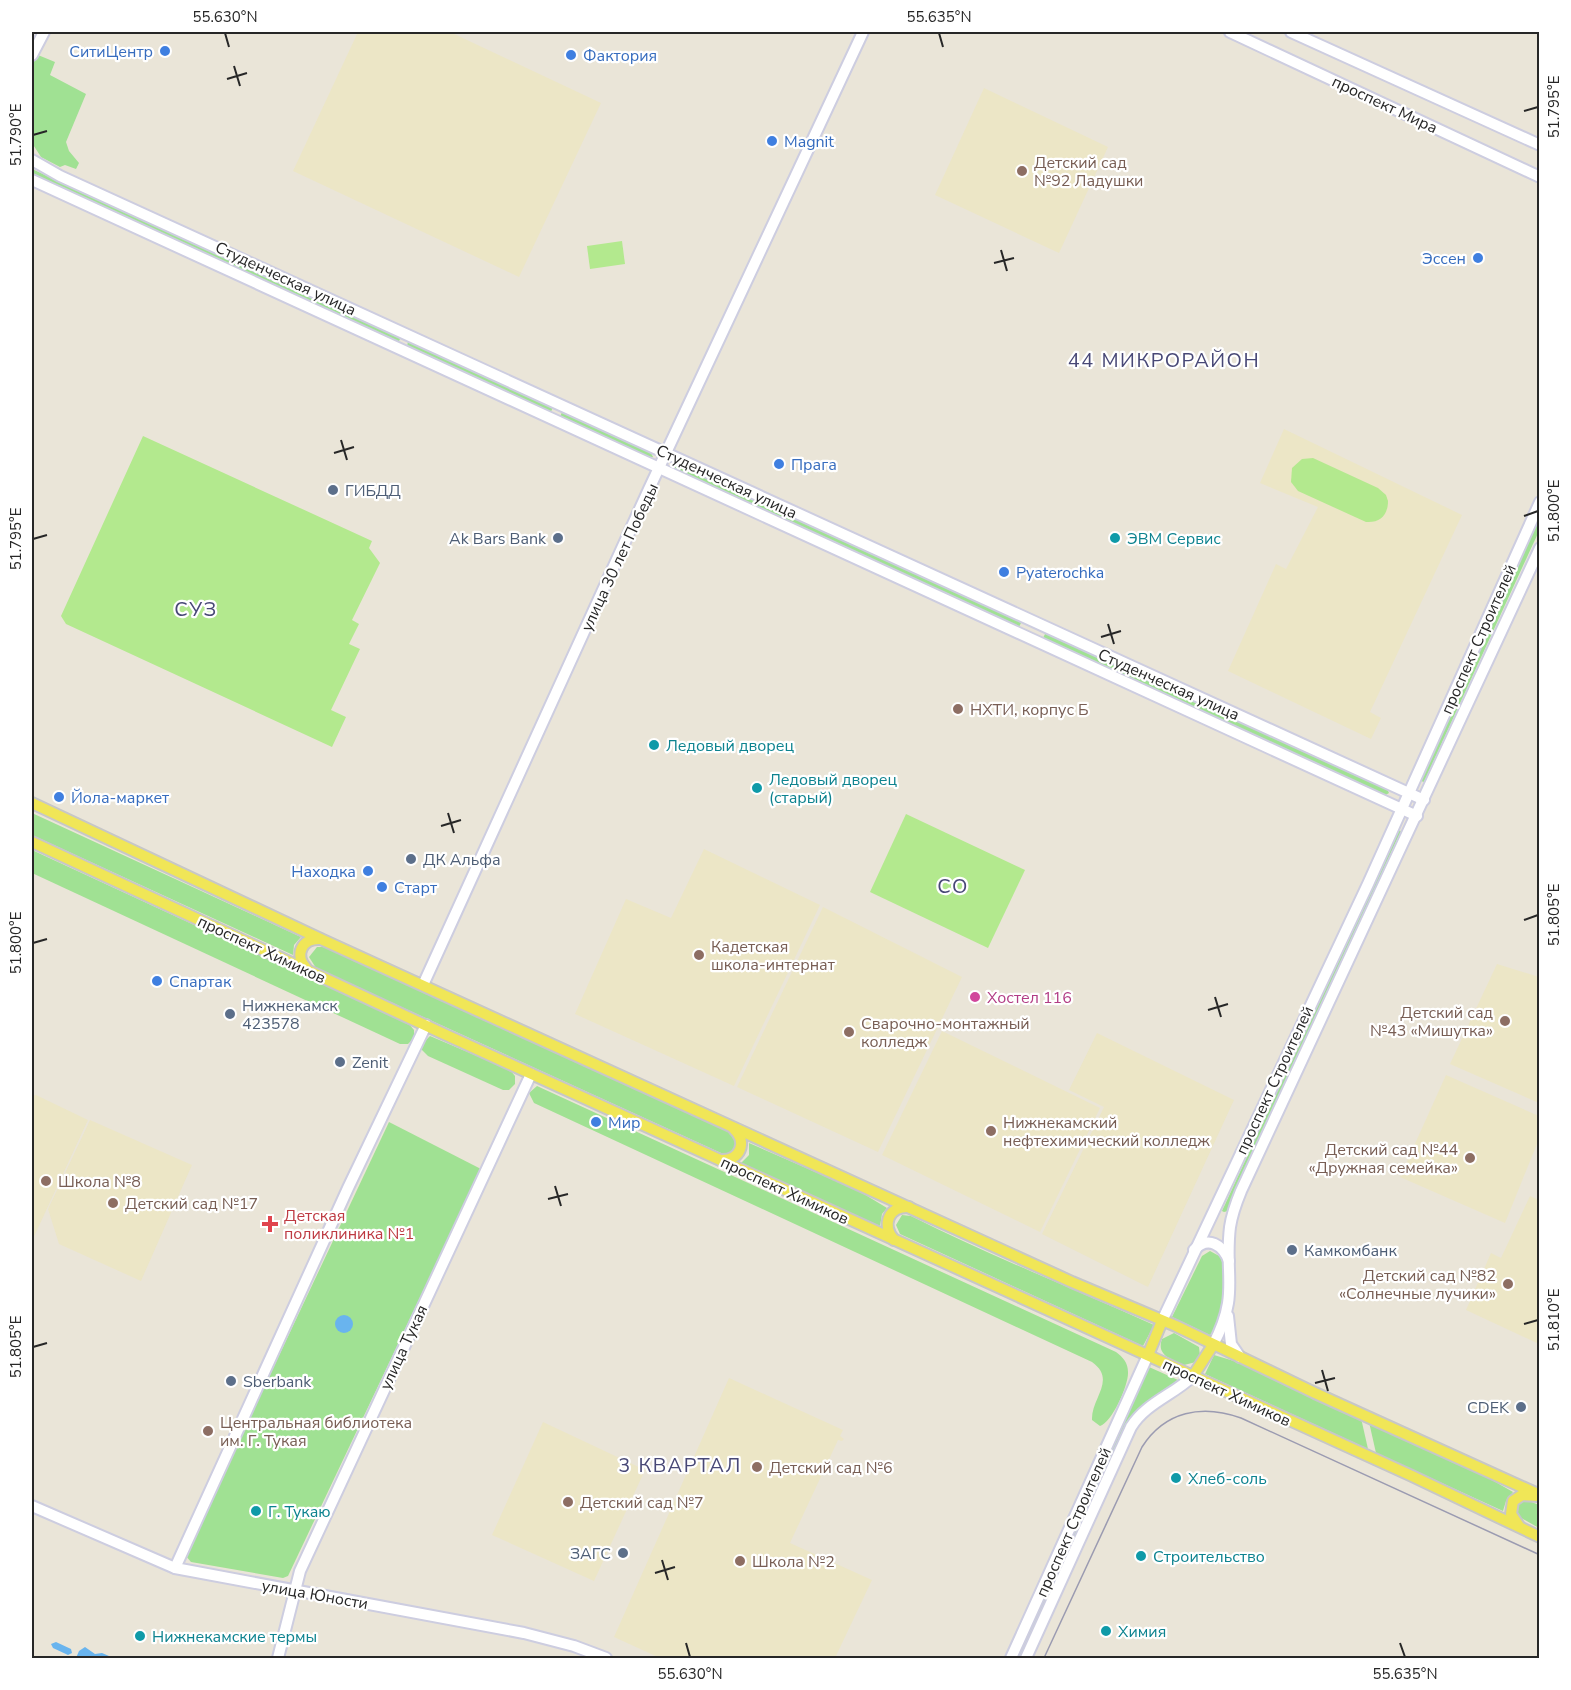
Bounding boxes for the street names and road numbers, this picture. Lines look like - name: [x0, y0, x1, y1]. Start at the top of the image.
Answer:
- street label: проспект Мира: [1328, 71, 1441, 139]
- street label: Студенческая улица: [212, 237, 360, 321]
- street label: Студенческая улица: [653, 440, 801, 524]
- street label: улица 30 лет Победы: [576, 480, 664, 635]
- street label: проспект Строителей: [1436, 561, 1522, 718]
- street label: Студенческая улица: [1094, 644, 1243, 726]
- street label: проспект Химиков: [194, 911, 329, 989]
- street label: проспект Строителей: [1231, 1002, 1319, 1158]
- street label: проспект Химиков: [717, 1152, 852, 1230]
- street label: улица Тукая: [375, 1301, 433, 1393]
- street label: проспект Химиков: [1159, 1354, 1294, 1432]
- street label: проспект Строителей: [1031, 1444, 1117, 1601]
- street label: улица Юности: [260, 1575, 370, 1615]

